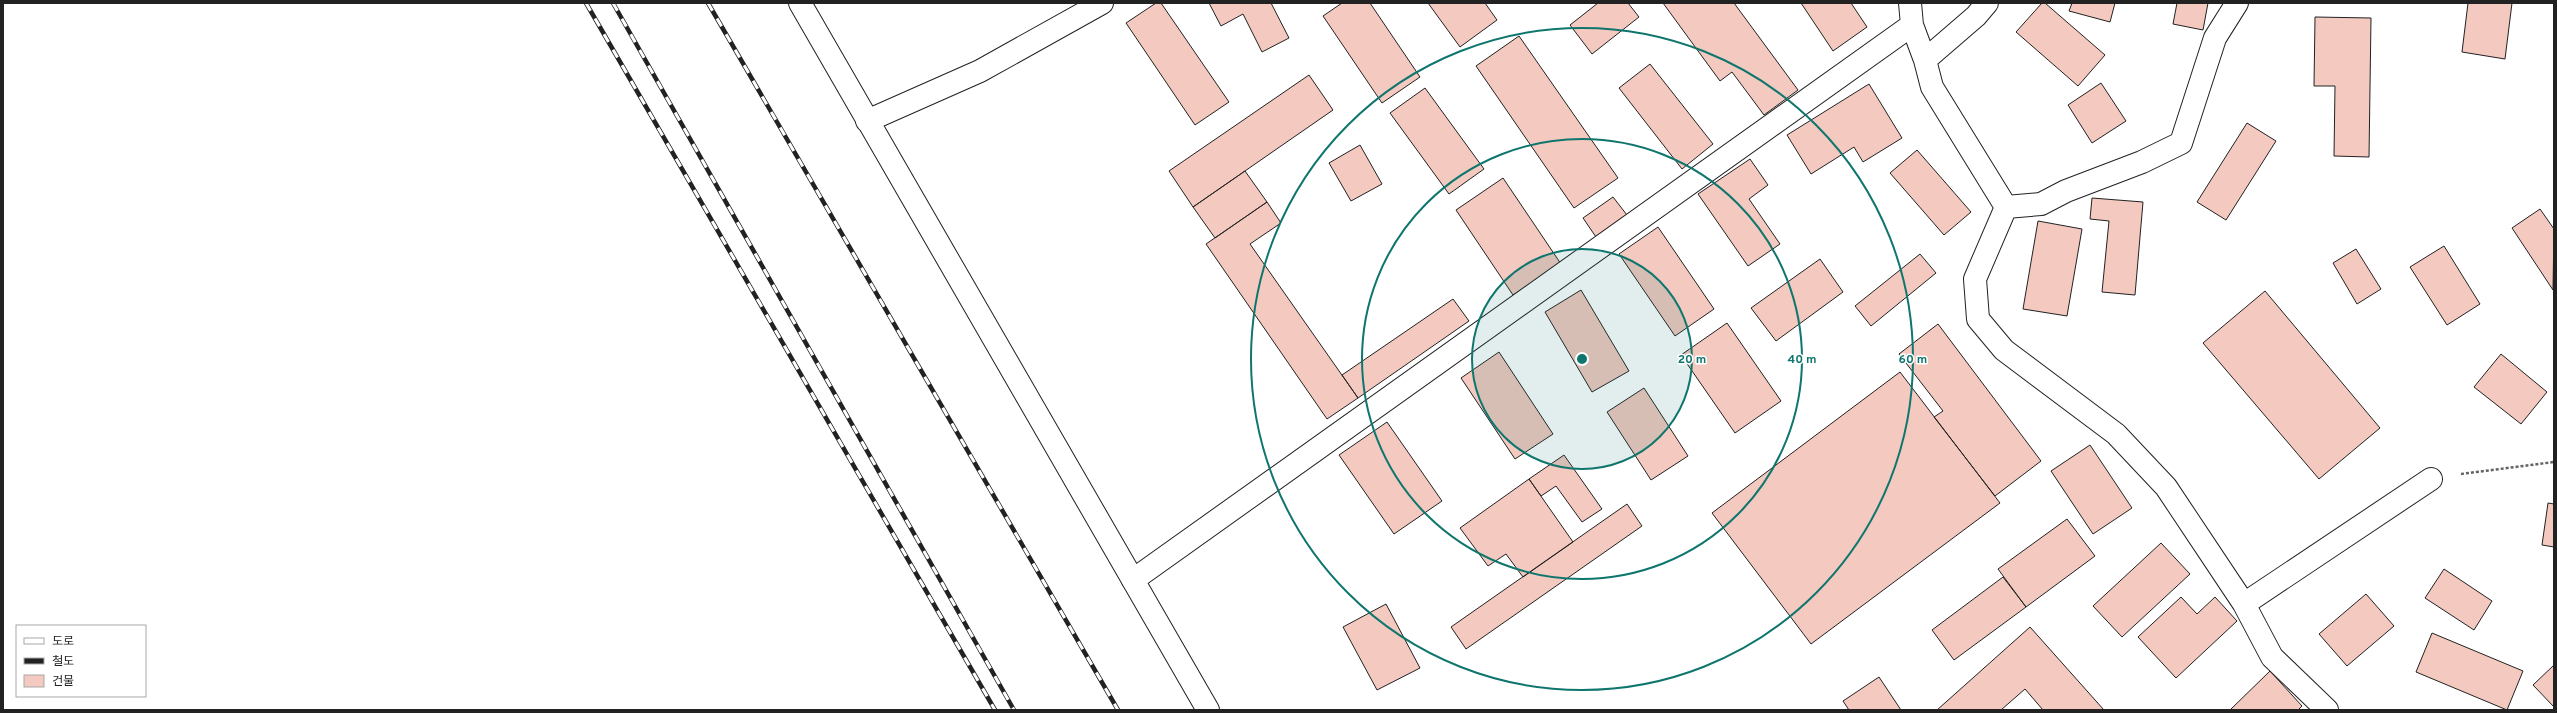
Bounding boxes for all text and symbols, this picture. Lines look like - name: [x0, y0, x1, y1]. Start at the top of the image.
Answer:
- centre of rings: [1575, 352, 1589, 366]
- text: 20 m: [1678, 352, 1706, 368]
- text: 40 m: [1787, 352, 1817, 368]
- text: 60 m: [1899, 352, 1927, 368]
- legend: [16, 625, 146, 697]
- text: 도로: [52, 634, 74, 650]
- text: 철도: [52, 654, 74, 670]
- text: 건물: [52, 674, 74, 690]

